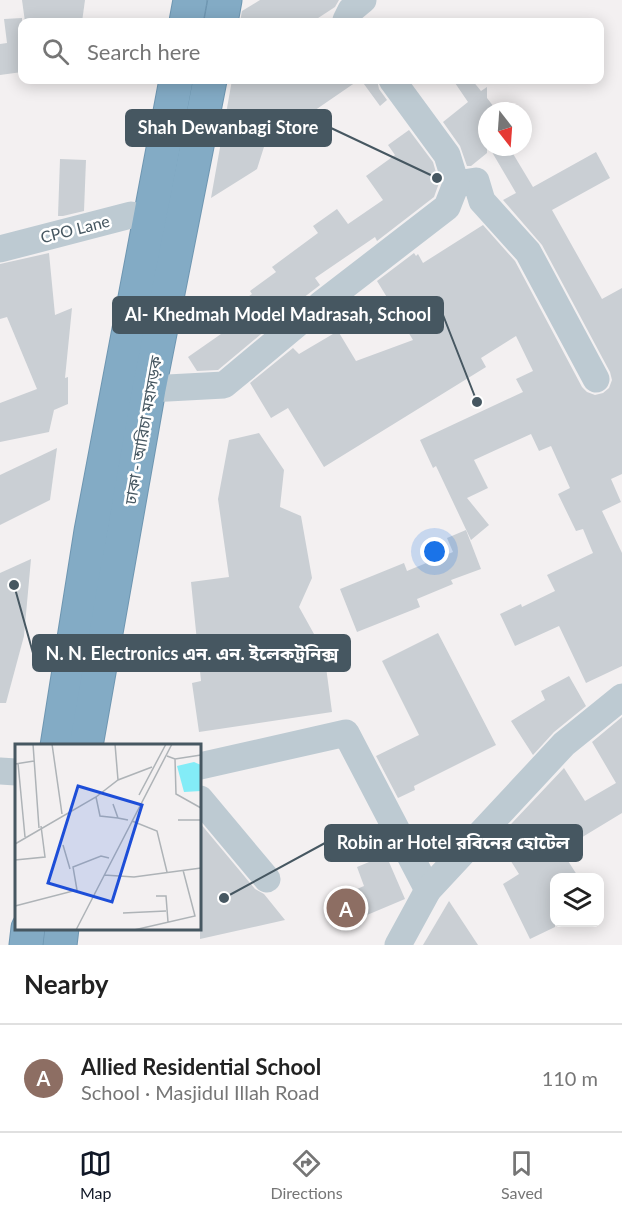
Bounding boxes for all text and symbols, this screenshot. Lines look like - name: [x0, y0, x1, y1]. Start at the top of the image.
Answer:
- search box: [18, 18, 604, 84]
- icon: search: [39, 35, 72, 68]
- text: Search here: [87, 38, 200, 65]
- north arrow: [478, 102, 532, 156]
- callout: Shah Dewanbagi Store: [126, 110, 331, 146]
- text: Shah Dewanbagi Store: [138, 116, 319, 138]
- street label: CPO Lane: [38, 211, 112, 246]
- callout: Al- Khedmah Model Madrasah, School: [113, 297, 443, 333]
- text: Al- Khedmah Model Madrasah, School: [124, 303, 431, 325]
- street label: ঢাকা - আরিচা মহাসড়ক: [120, 353, 165, 507]
- your location: [420, 537, 449, 566]
- callout: N. N. Electronics এন. এন. ইলেকট্রনিক্স: [33, 635, 350, 671]
- text: N. N. Electronics এন. এন. ইলেকট্রনিক্স: [46, 642, 339, 664]
- inset map: [15, 744, 201, 930]
- callout: Robin ar Hotel রবিনের হোটেল: [325, 825, 582, 861]
- text: Robin ar Hotel রবিনের হোটেল: [337, 831, 570, 853]
- map controls: [550, 873, 604, 927]
- button: layers: [550, 873, 604, 927]
- pin: A: [326, 886, 366, 930]
- text: Nearby: [24, 968, 109, 1000]
- text: Allied Residential School: [81, 1053, 321, 1080]
- text: A: [37, 1066, 50, 1090]
- text: 110 m: [542, 1066, 598, 1090]
- text: School · Masjidul Illah Road: [81, 1080, 319, 1104]
- tab: Map: [79, 1147, 112, 1202]
- tab: Directions: [270, 1147, 343, 1202]
- tab: Saved: [501, 1147, 543, 1202]

